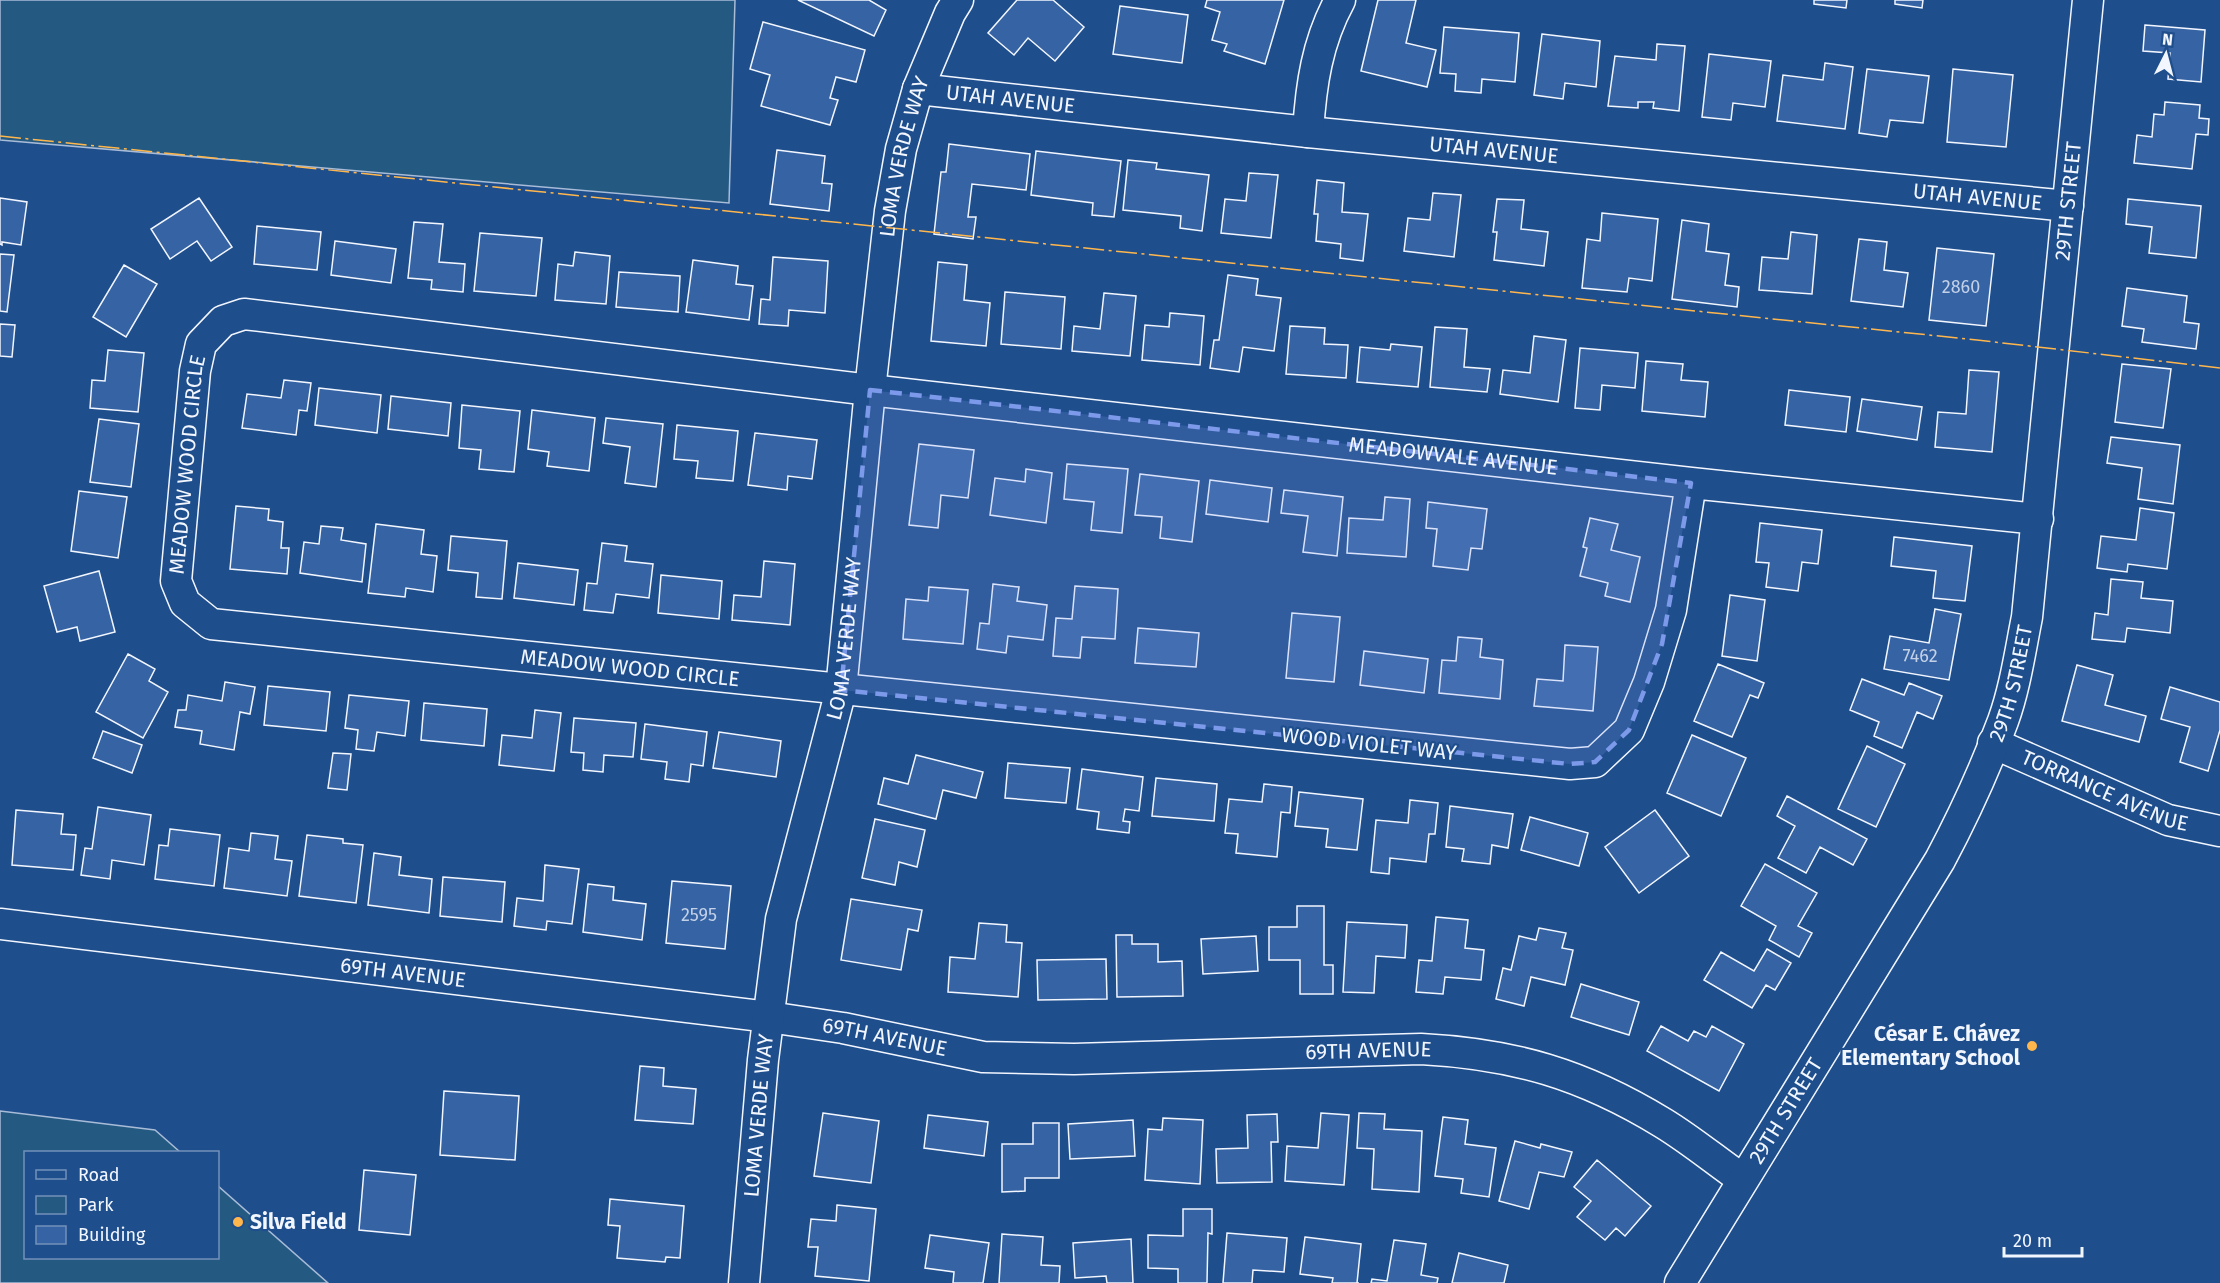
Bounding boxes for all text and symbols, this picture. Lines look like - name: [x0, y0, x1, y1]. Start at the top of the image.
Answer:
- north arrow: [2136, 24, 2196, 84]
- text: N: [2161, 30, 2174, 50]
- street label: LOMA VERDE WAY: [874, 72, 935, 238]
- street label: UTAH AVENUE: [944, 79, 1076, 119]
- street label: UTAH AVENUE: [1428, 131, 1560, 169]
- street label: 29TH STREET: [2049, 140, 2087, 262]
- street label: UTAH AVENUE: [1912, 178, 2043, 216]
- house number: 2860: [1942, 276, 1980, 298]
- street label: MEADOW WOOD CIRCLE: [164, 352, 211, 575]
- street label: MEADOWVALE AVENUE: [1347, 431, 1559, 481]
- street label: LOMA VERDE WAY: [821, 556, 867, 723]
- street label: 29TH STREET: [1983, 623, 2038, 745]
- street label: MEADOW WOOD CIRCLE: [519, 644, 741, 692]
- house number: 7462: [1902, 645, 1938, 667]
- street label: WOOD VIOLET WAY: [1280, 722, 1458, 766]
- street label: TORRANCE AVENUE: [2017, 744, 2191, 837]
- house number: 2595: [681, 904, 717, 926]
- street label: 69TH AVENUE: [339, 952, 467, 993]
- street label: 69TH AVENUE: [821, 1012, 949, 1062]
- place label: César E. Chávez Elementary School: [1841, 1021, 2021, 1071]
- street label: LOMA VERDE WAY: [738, 1032, 779, 1198]
- street label: 69TH AVENUE: [1305, 1036, 1433, 1065]
- marker: César E. Chávez Elementary School: [2025, 1039, 2039, 1053]
- street label: 29TH STREET: [1743, 1053, 1828, 1169]
- legend: [24, 1151, 219, 1259]
- text: Road: [78, 1164, 120, 1186]
- text: Park: [78, 1194, 114, 1216]
- place label: Silva Field: [250, 1209, 347, 1235]
- marker: Silva Field: [231, 1215, 245, 1229]
- scale bar: [2004, 1220, 2082, 1258]
- text: Building: [78, 1224, 146, 1246]
- text: 20 m: [2013, 1230, 2052, 1252]

